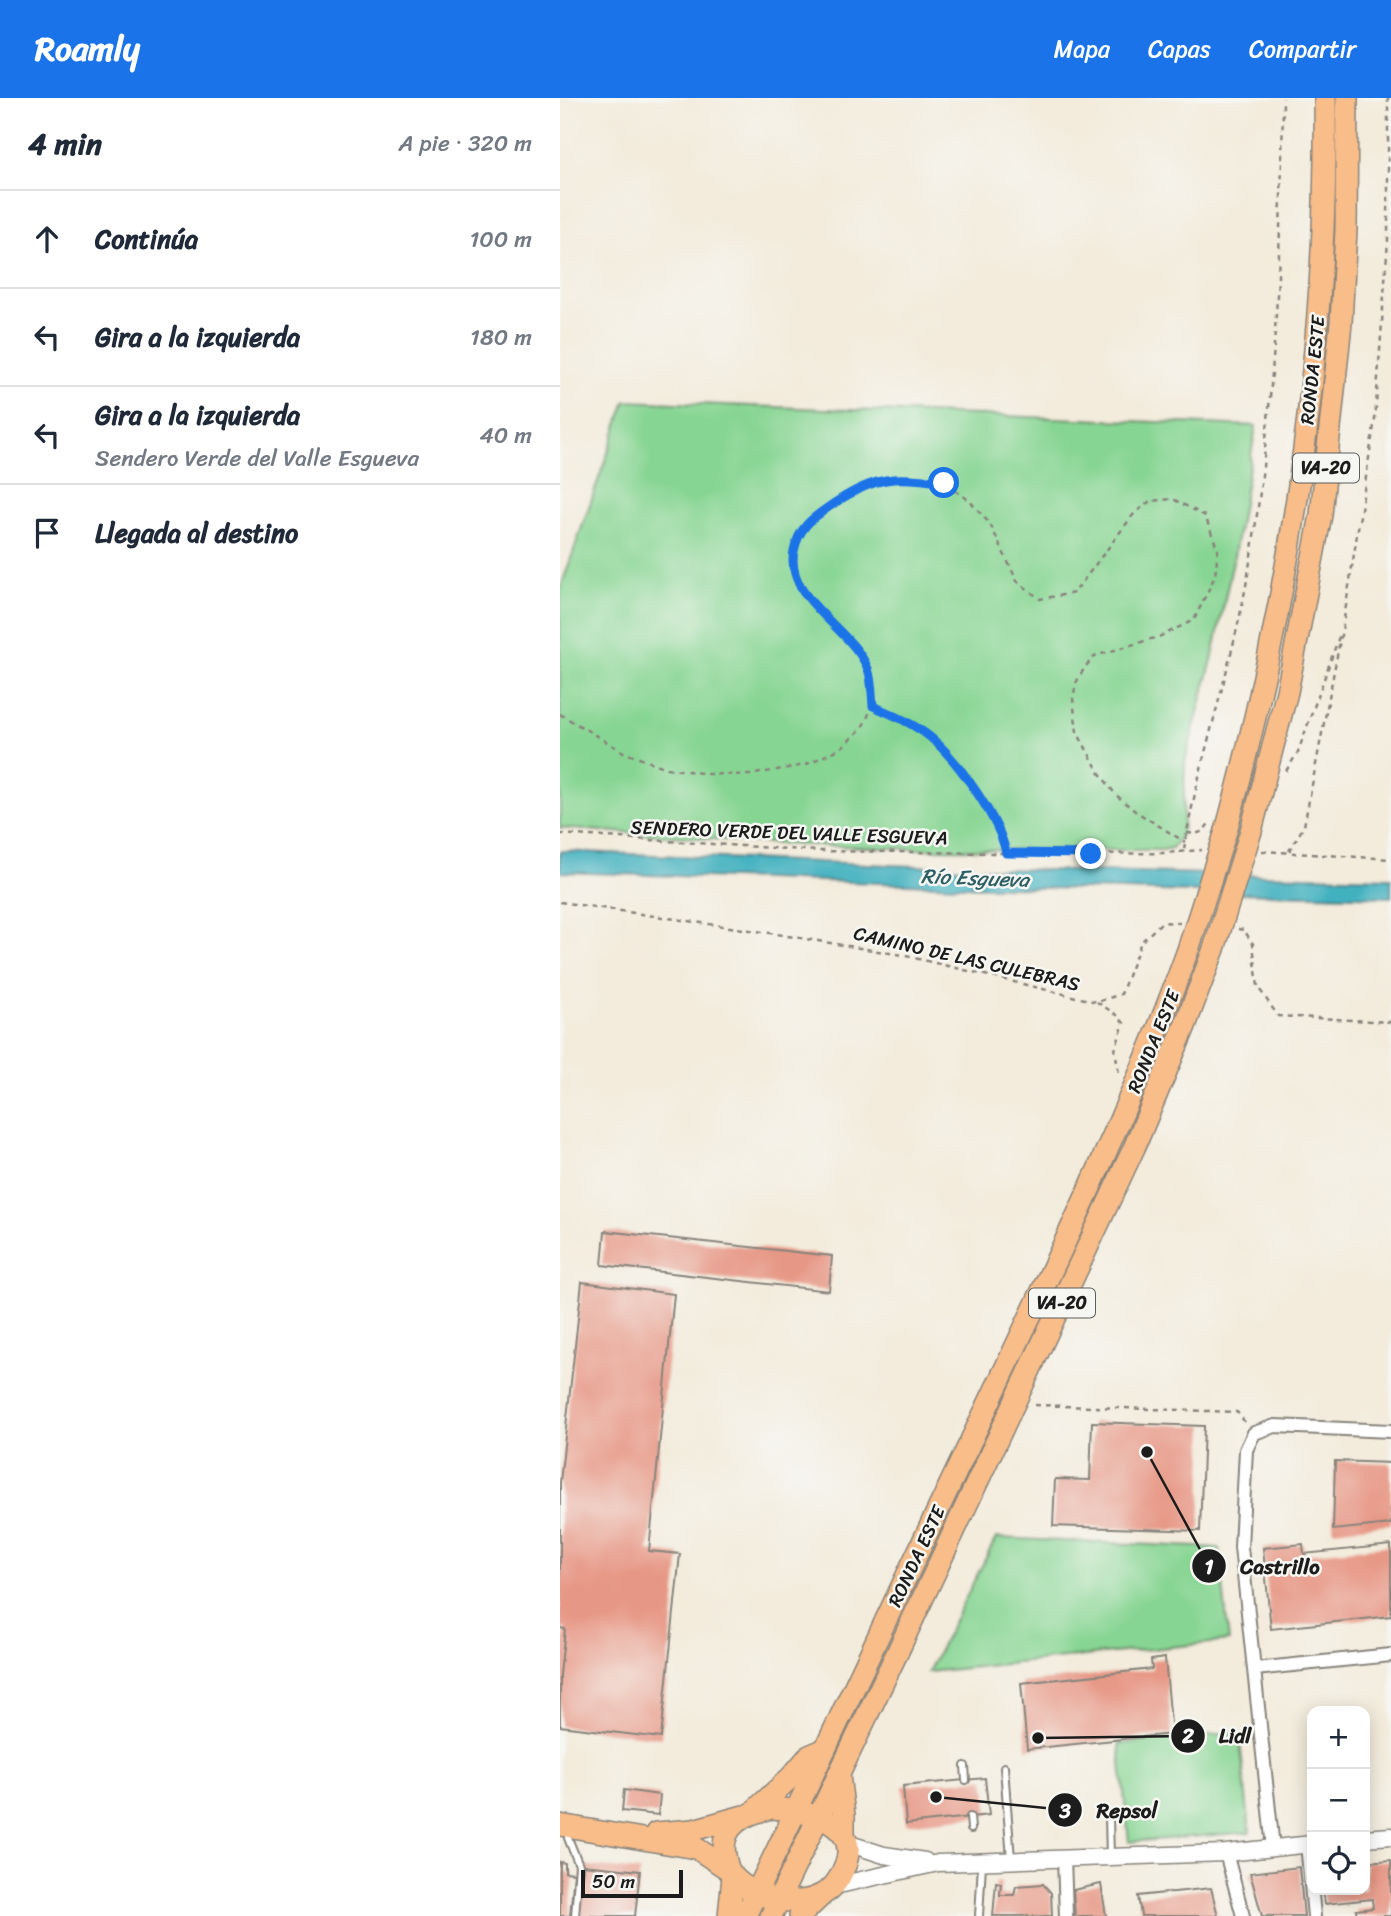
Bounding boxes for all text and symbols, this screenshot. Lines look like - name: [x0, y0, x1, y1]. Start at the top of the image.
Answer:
- text: Roamly: [35, 20, 140, 78]
- text: Mapa: [1054, 28, 1110, 70]
- text: Capas: [1148, 28, 1211, 70]
- text: Compartir: [1249, 28, 1356, 70]
- text: 4 min: [28, 117, 102, 171]
- text: A pie · 320 m: [398, 123, 532, 164]
- text: Continúa: [95, 216, 198, 262]
- text: 100 m: [469, 219, 532, 260]
- icon: ahead: [28, 220, 66, 258]
- street label: RONDA ESTE: [1290, 313, 1335, 426]
- text: Gira a la izquierda: [95, 314, 300, 360]
- text: 180 m: [470, 317, 532, 358]
- icon: left: [28, 318, 66, 356]
- text: Gira a la izquierda: [95, 392, 300, 438]
- text: 40 m: [479, 415, 532, 456]
- icon: left: [28, 416, 66, 454]
- text: Sendero Verde del Valle Esgueva: [95, 438, 419, 479]
- road number: VA-20: [1293, 454, 1359, 482]
- route start: [928, 467, 959, 498]
- text: Llegada al destino: [95, 510, 298, 556]
- icon: arrive: [28, 514, 66, 552]
- street label: SENDERO VERDE DEL VALLE ESGUEVA: [630, 810, 948, 855]
- route end: [1075, 838, 1106, 869]
- water label: Río Esgueva: [920, 857, 1031, 899]
- street label: CAMINO DE LAS CULEBRAS: [850, 916, 1083, 1001]
- street label: RONDA ESTE: [1118, 983, 1190, 1098]
- road number: VA-20: [1029, 1288, 1095, 1318]
- street label: RONDA ESTE: [878, 1499, 955, 1613]
- callout: Castrillo: [1191, 1545, 1333, 1587]
- text: 1: [1204, 1548, 1214, 1586]
- text: Castrillo: [1239, 1548, 1320, 1586]
- map controls: [1307, 1706, 1370, 1895]
- button: +: [1307, 1706, 1370, 1769]
- callout: Lidl: [1170, 1715, 1266, 1757]
- text: 2: [1181, 1717, 1194, 1755]
- text: Lidl: [1219, 1717, 1252, 1755]
- button: −: [1307, 1769, 1370, 1832]
- callout: Repsol: [1047, 1789, 1171, 1831]
- text: 3: [1058, 1792, 1071, 1830]
- text: Repsol: [1096, 1792, 1158, 1830]
- button: locate: [1307, 1832, 1370, 1895]
- text: 50 m: [592, 1865, 635, 1898]
- scale bar: [581, 1867, 682, 1899]

